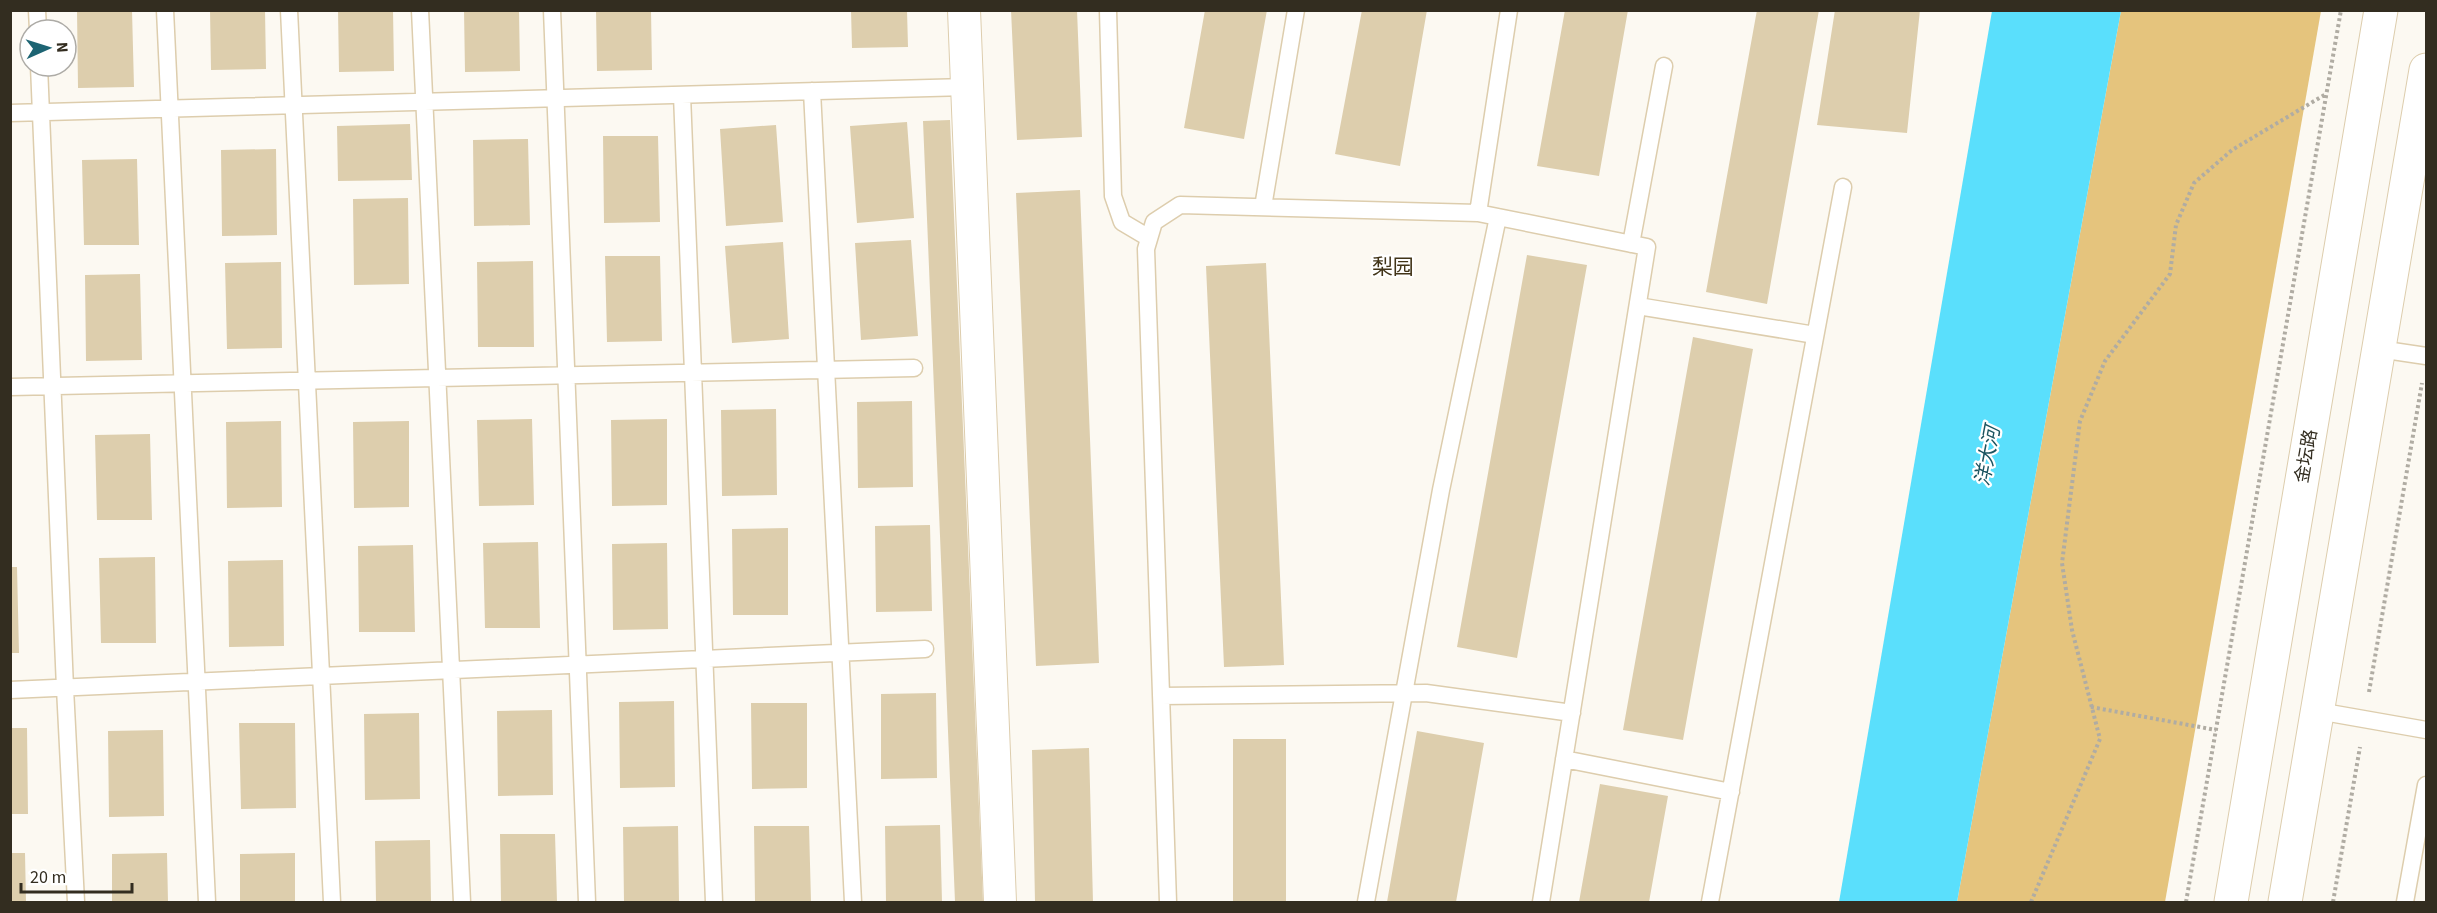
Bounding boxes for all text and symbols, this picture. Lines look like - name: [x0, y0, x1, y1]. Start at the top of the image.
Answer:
- north arrow: [18, 18, 78, 78]
- text: N: [51, 41, 73, 53]
- district label: 梨园: [1372, 252, 1414, 282]
- water label: 洋大河: [1969, 420, 2008, 488]
- street label: 金坛路: [2289, 427, 2323, 485]
- scale bar: [21, 856, 132, 894]
- text: 20 m: [30, 865, 66, 890]

